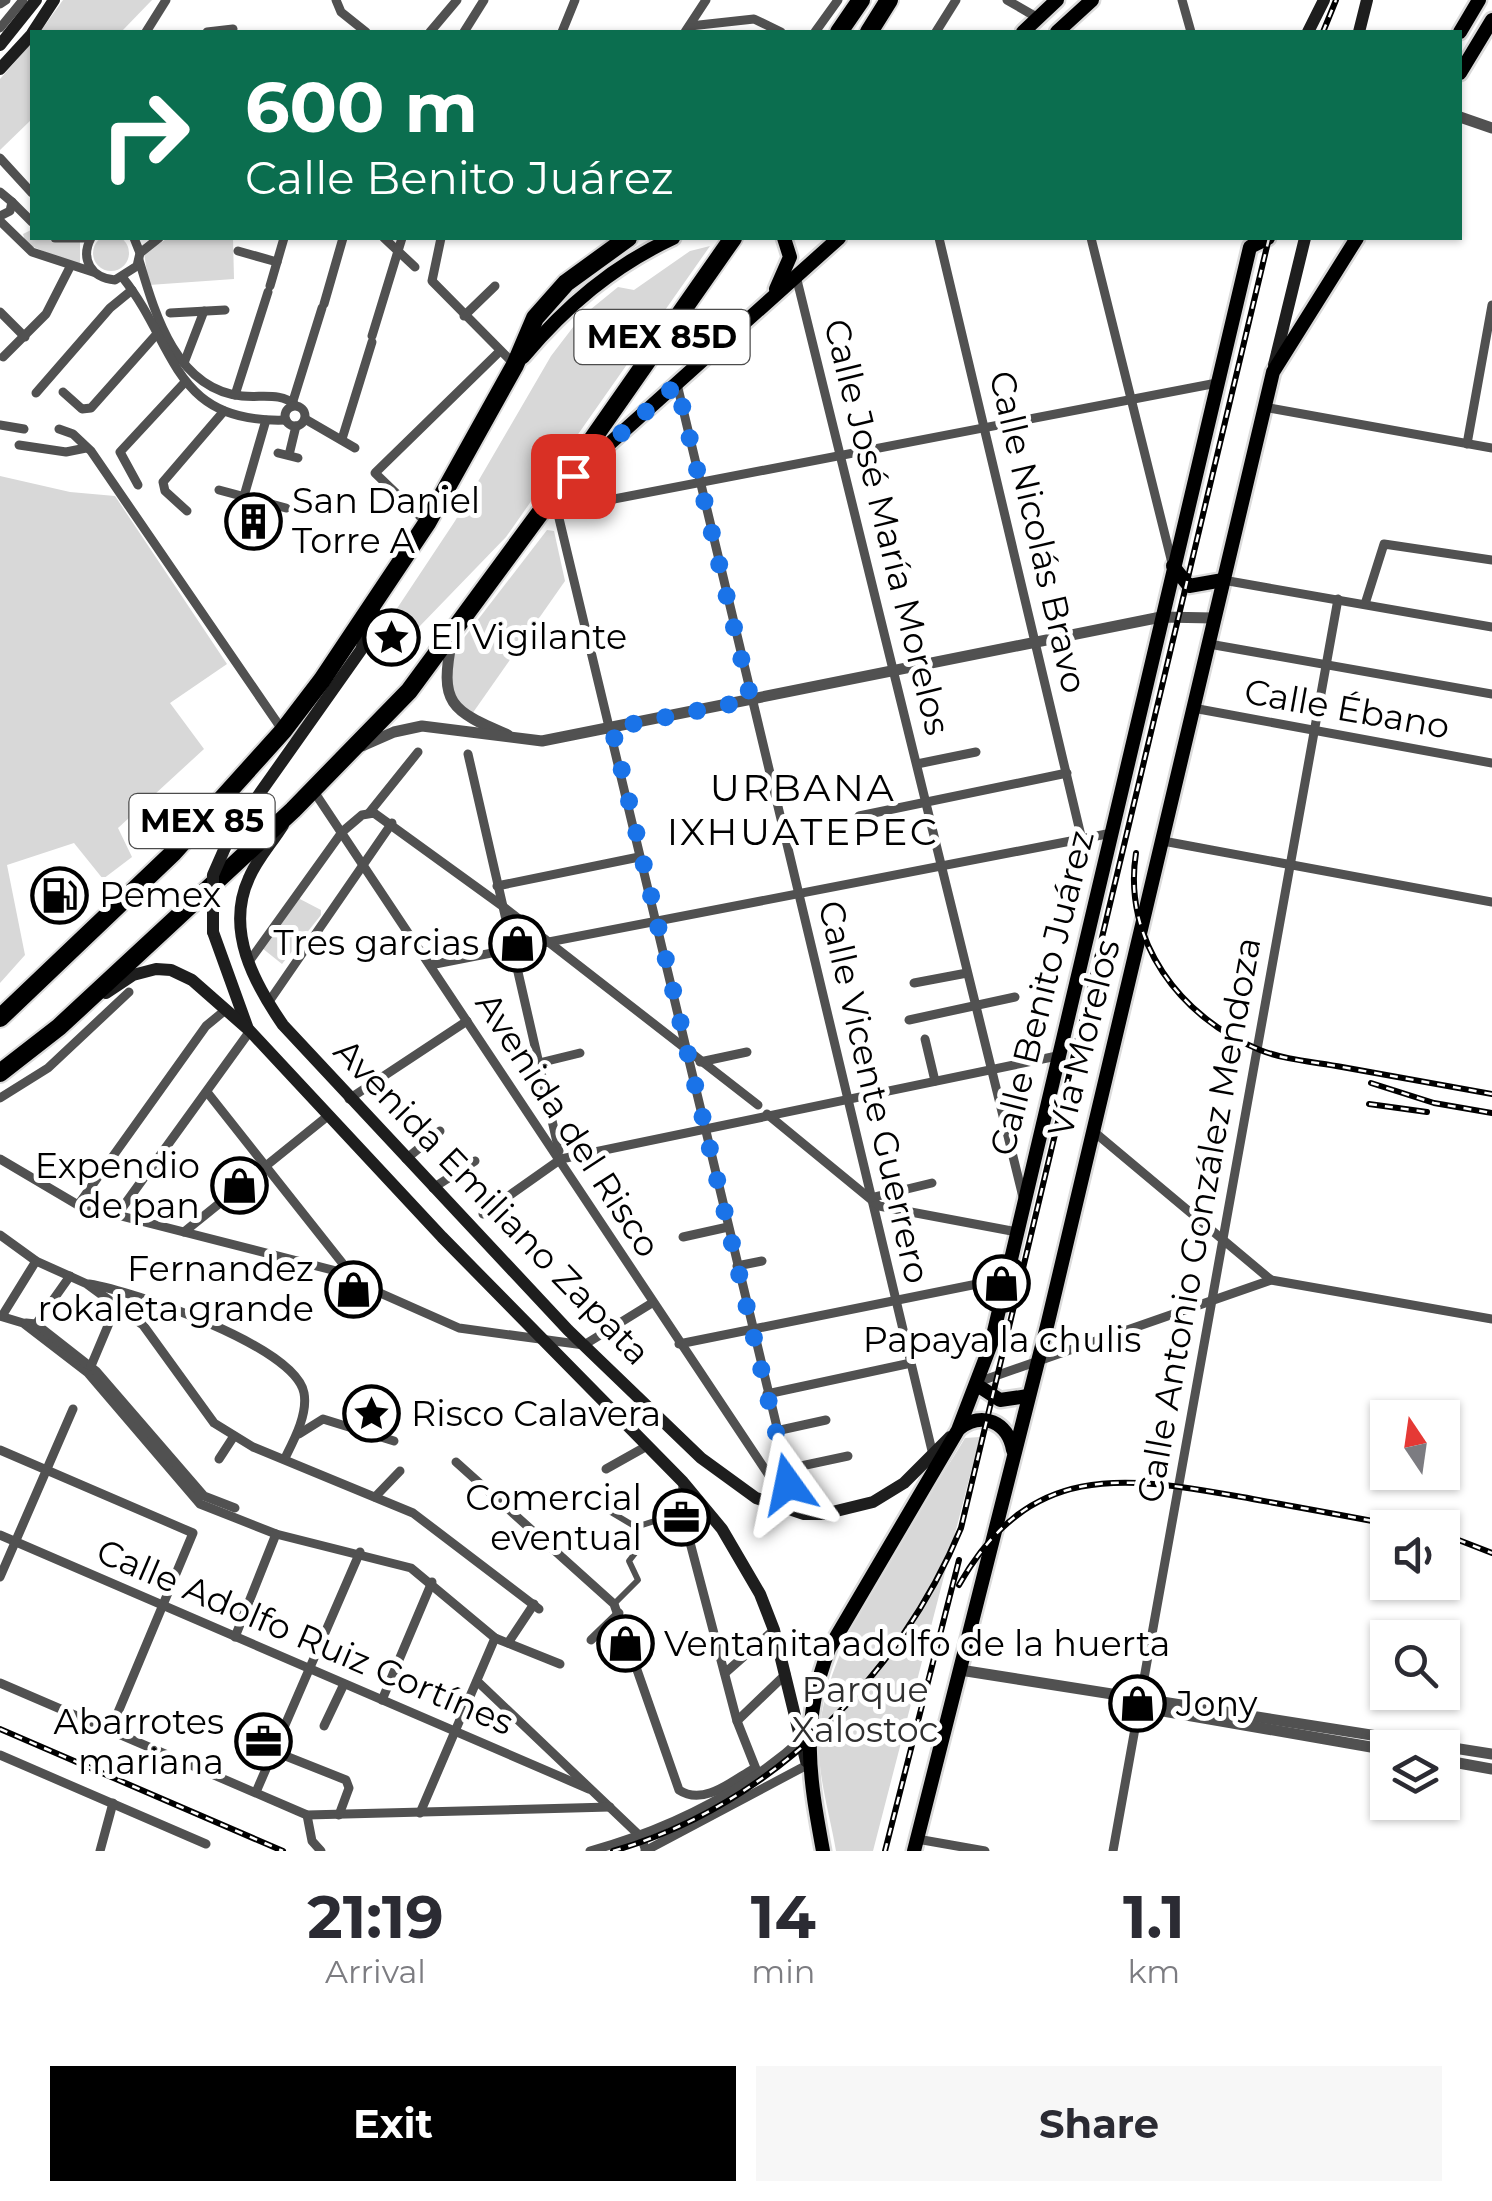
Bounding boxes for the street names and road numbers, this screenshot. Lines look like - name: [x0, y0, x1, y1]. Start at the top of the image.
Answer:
- road number: MEX 85D: [574, 310, 750, 364]
- street label: Calle José María Morelos: [815, 315, 960, 739]
- street label: Calle Nicolás Bravo: [980, 366, 1097, 697]
- street label: Calle Ébano: [1241, 669, 1453, 748]
- road number: MEX 85: [130, 794, 274, 848]
- street label: Calle Benito Juárez: [980, 826, 1103, 1160]
- street label: Calle Vicente Guerrero: [810, 896, 939, 1287]
- street label: Calle Antonio González Mendoza: [1128, 934, 1269, 1506]
- street label: Vía Morelos: [1038, 935, 1129, 1141]
- street label: Avenida del Risco: [467, 984, 670, 1265]
- street label: Avenida Emiliano Zapata: [325, 1030, 659, 1374]
- street label: Calle Adolfo Ruiz Cortínes: [90, 1529, 520, 1744]

